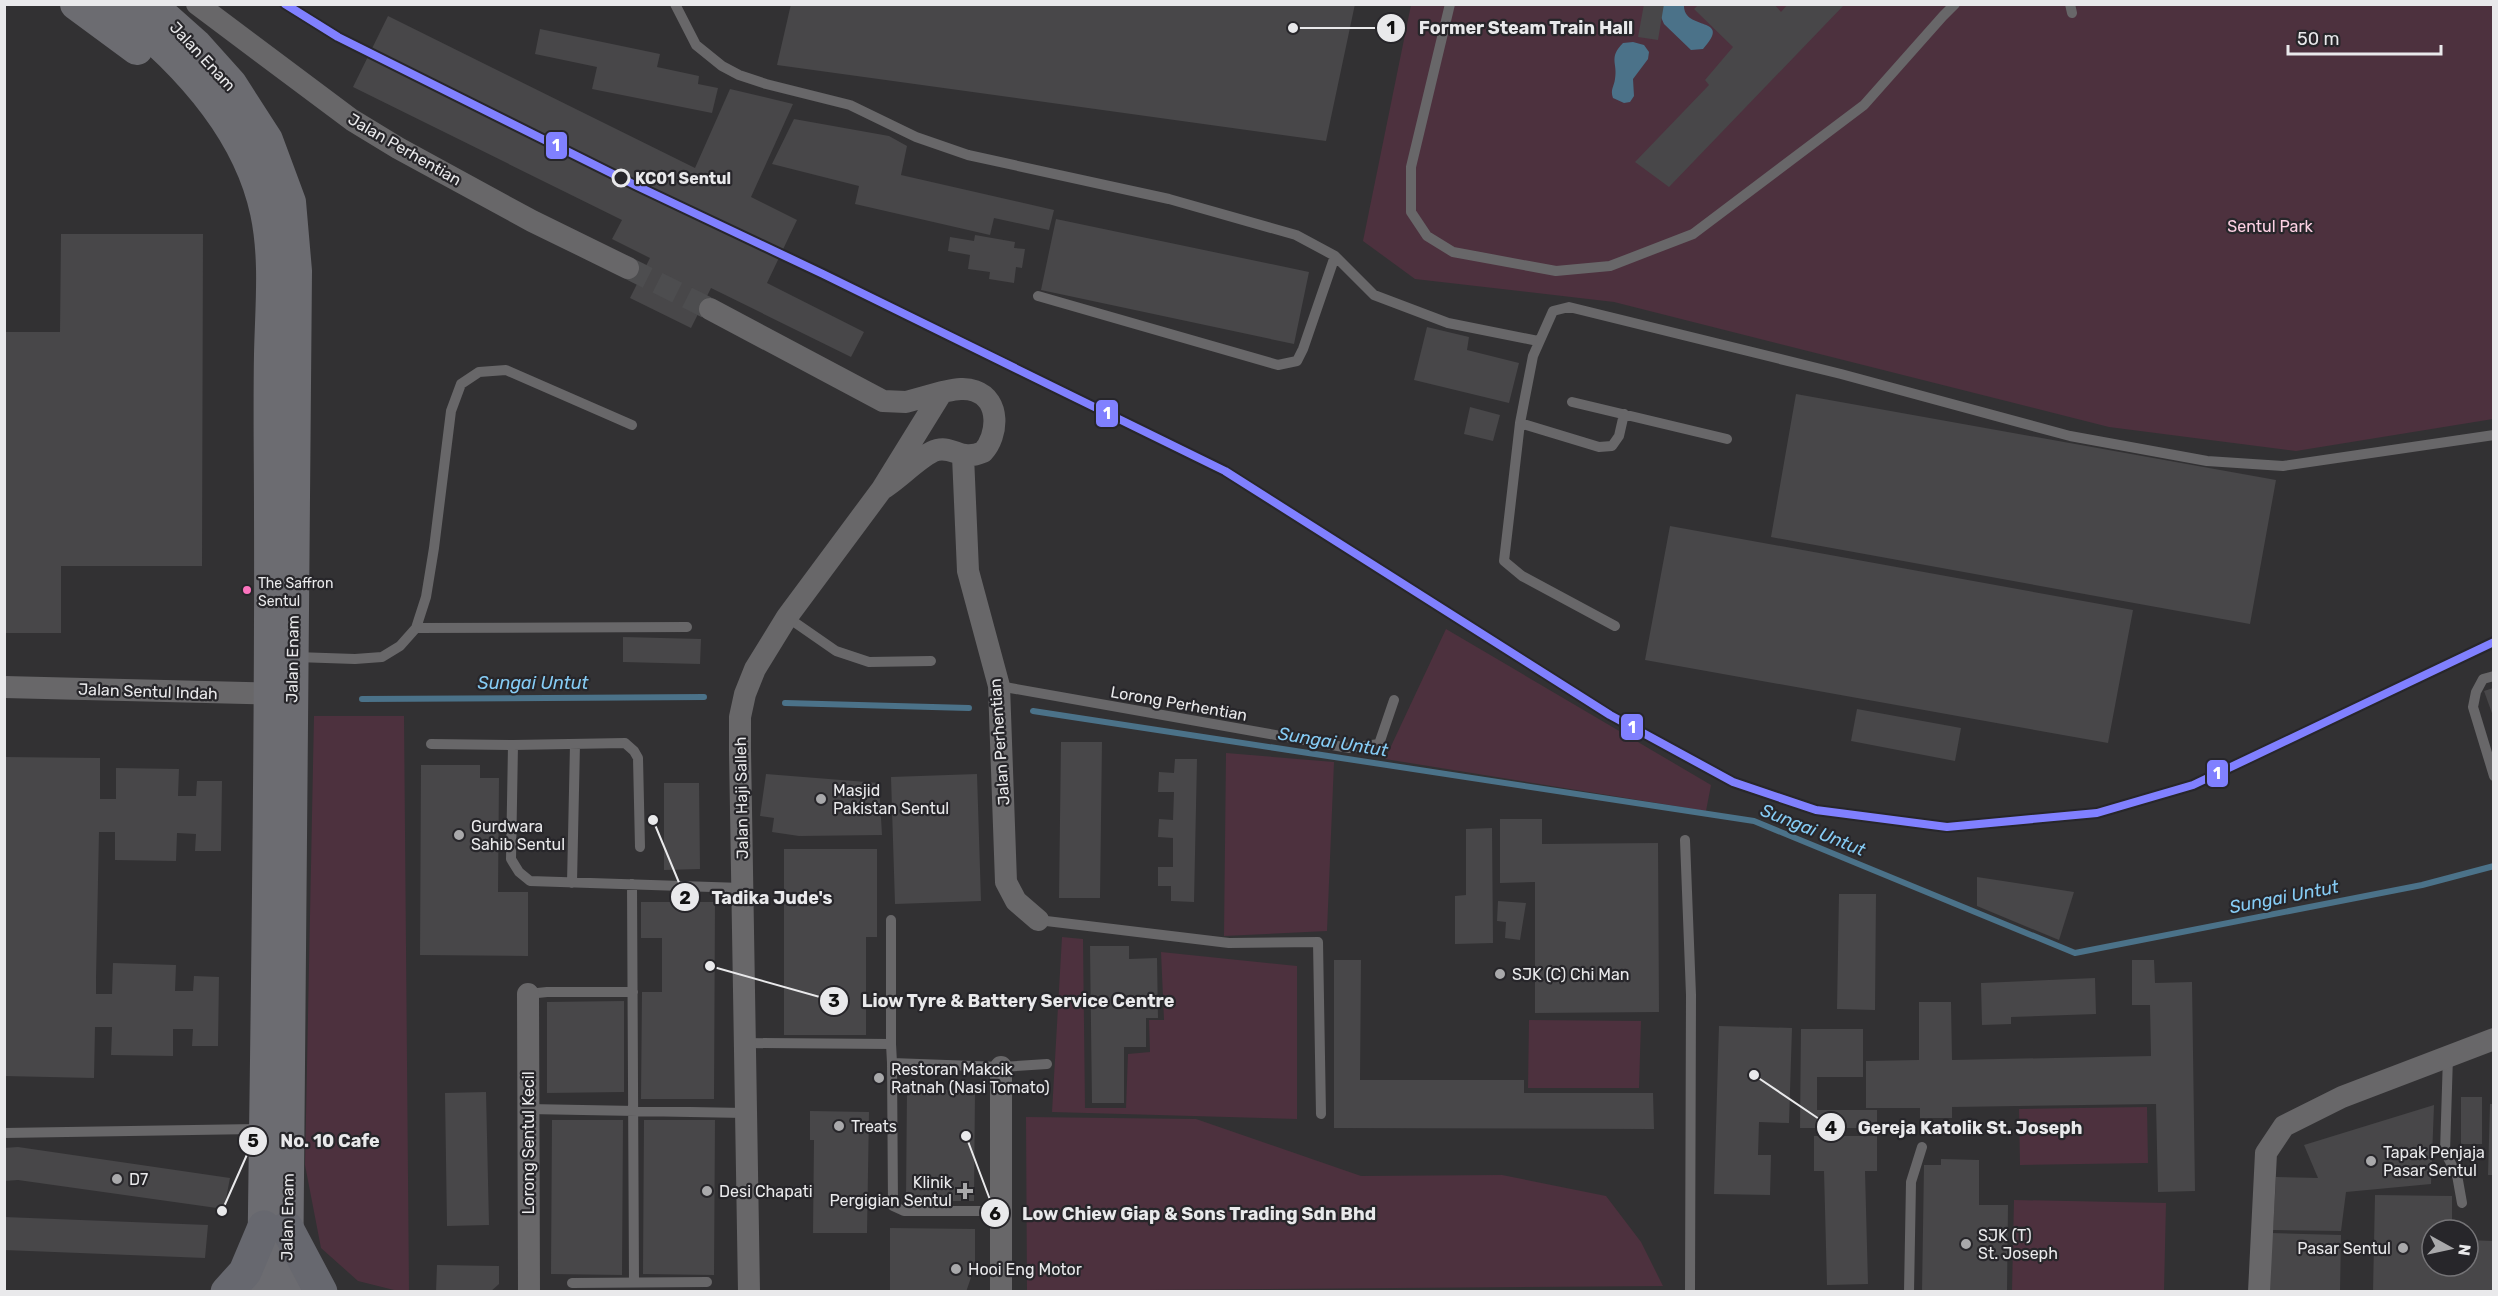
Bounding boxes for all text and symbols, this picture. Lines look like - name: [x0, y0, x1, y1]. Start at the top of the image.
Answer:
- callout: Former Steam Train Hall: [1376, 10, 1645, 46]
- text: 1: [1387, 17, 1395, 39]
- text: Former Steam Train Hall: [1419, 17, 1633, 39]
- street label: Jalan Enam: [166, 18, 239, 95]
- scale bar: [2288, 18, 2441, 56]
- text: 50 m: [2297, 28, 2340, 50]
- street label: Jalan Perhentian: [345, 109, 465, 190]
- line badge: 1: [545, 131, 568, 160]
- text: 1: [552, 136, 560, 155]
- marker: KC01 Sentul: [612, 169, 630, 187]
- place label: KC01 Sentul: [635, 169, 731, 188]
- park label: Sentul Park: [2227, 217, 2313, 236]
- line badge: 1: [1095, 399, 1119, 428]
- text: 1: [1103, 404, 1111, 423]
- place label: The Saffron Sentul: [258, 575, 333, 610]
- marker: The Saffron Sentul: [241, 584, 253, 596]
- street label: Jalan Enam: [282, 615, 303, 703]
- water label: Sungai Untut: [478, 672, 590, 694]
- street label: Jalan Perhentian: [986, 678, 1013, 806]
- street label: Jalan Sentul Indah: [78, 680, 218, 703]
- street label: Lorong Perhentian: [1109, 682, 1249, 725]
- line badge: 1: [1620, 713, 1644, 741]
- text: 1: [1628, 718, 1636, 737]
- water label: Sungai Untut: [1276, 722, 1391, 762]
- street label: Jalan Haji Salleh: [731, 736, 752, 860]
- line badge: 1: [2206, 759, 2229, 788]
- text: 1: [2213, 764, 2221, 783]
- place label: Masjid Pakistan Sentul: [833, 781, 949, 818]
- marker: Masjid Pakistan Sentul: [814, 792, 828, 806]
- water label: Sungai Untut: [1757, 799, 1870, 861]
- place label: Gurdwara Sahib Sentul: [471, 817, 565, 854]
- marker: Gurdwara Sahib Sentul: [452, 828, 466, 842]
- water label: Sungai Untut: [2227, 875, 2342, 918]
- callout: Tadika Jude's: [670, 879, 844, 915]
- text: 2: [679, 887, 691, 909]
- text: Tadika Jude's: [712, 887, 832, 909]
- place label: SJK (C) Chi Man: [1512, 965, 1629, 984]
- marker: SJK (C) Chi Man: [1493, 967, 1507, 981]
- callout: Liow Tyre & Battery Service Centre: [819, 983, 1187, 1019]
- text: 3: [828, 990, 840, 1012]
- text: Liow Tyre & Battery Service Centre: [862, 990, 1175, 1012]
- place label: Restoran Makcik Ratnah (Nasi Tomato): [891, 1060, 1050, 1097]
- street label: Lorong Sentul Kecil: [519, 1071, 538, 1215]
- marker: Restoran Makcik Ratnah (Nasi Tomato): [872, 1071, 886, 1085]
- callout: Gereja Katolik St. Joseph: [1816, 1109, 2095, 1145]
- place label: Treats: [851, 1117, 897, 1136]
- text: 4: [1825, 1117, 1837, 1139]
- text: Gereja Katolik St. Joseph: [1858, 1117, 2082, 1139]
- marker: Treats: [832, 1119, 846, 1133]
- callout: No. 10 Cafe: [238, 1123, 392, 1159]
- text: 5: [247, 1130, 259, 1152]
- text: No. 10 Cafe: [280, 1130, 380, 1152]
- place label: Tapak Penjaja Pasar Sentul: [2383, 1143, 2485, 1180]
- marker: Tapak Penjaja Pasar Sentul: [2364, 1154, 2378, 1168]
- place label: D7: [129, 1170, 148, 1189]
- marker: D7: [110, 1172, 124, 1186]
- street label: Jalan Enam: [277, 1173, 298, 1261]
- place label: Klinik Pergigian Sentul: [829, 1173, 953, 1210]
- place label: Desi Chapati: [719, 1182, 813, 1201]
- marker: Klinik Pergigian Sentul: [956, 1182, 974, 1200]
- marker: Desi Chapati: [700, 1184, 714, 1198]
- callout: Low Chiew Giap & Sons Trading Sdn Bhd: [980, 1195, 1389, 1231]
- text: 6: [989, 1203, 1001, 1225]
- text: Low Chiew Giap & Sons Trading Sdn Bhd: [1022, 1203, 1376, 1225]
- north arrow: [2420, 1218, 2480, 1278]
- place label: SJK (T) St. Joseph: [1978, 1226, 2058, 1263]
- marker: SJK (T) St. Joseph: [1959, 1237, 1973, 1251]
- place label: Pasar Sentul: [2297, 1239, 2391, 1258]
- marker: Pasar Sentul: [2396, 1241, 2410, 1255]
- text: N: [2454, 1243, 2475, 1257]
- place label: Hooi Eng Motor: [968, 1260, 1082, 1279]
- marker: Hooi Eng Motor: [949, 1262, 963, 1276]

